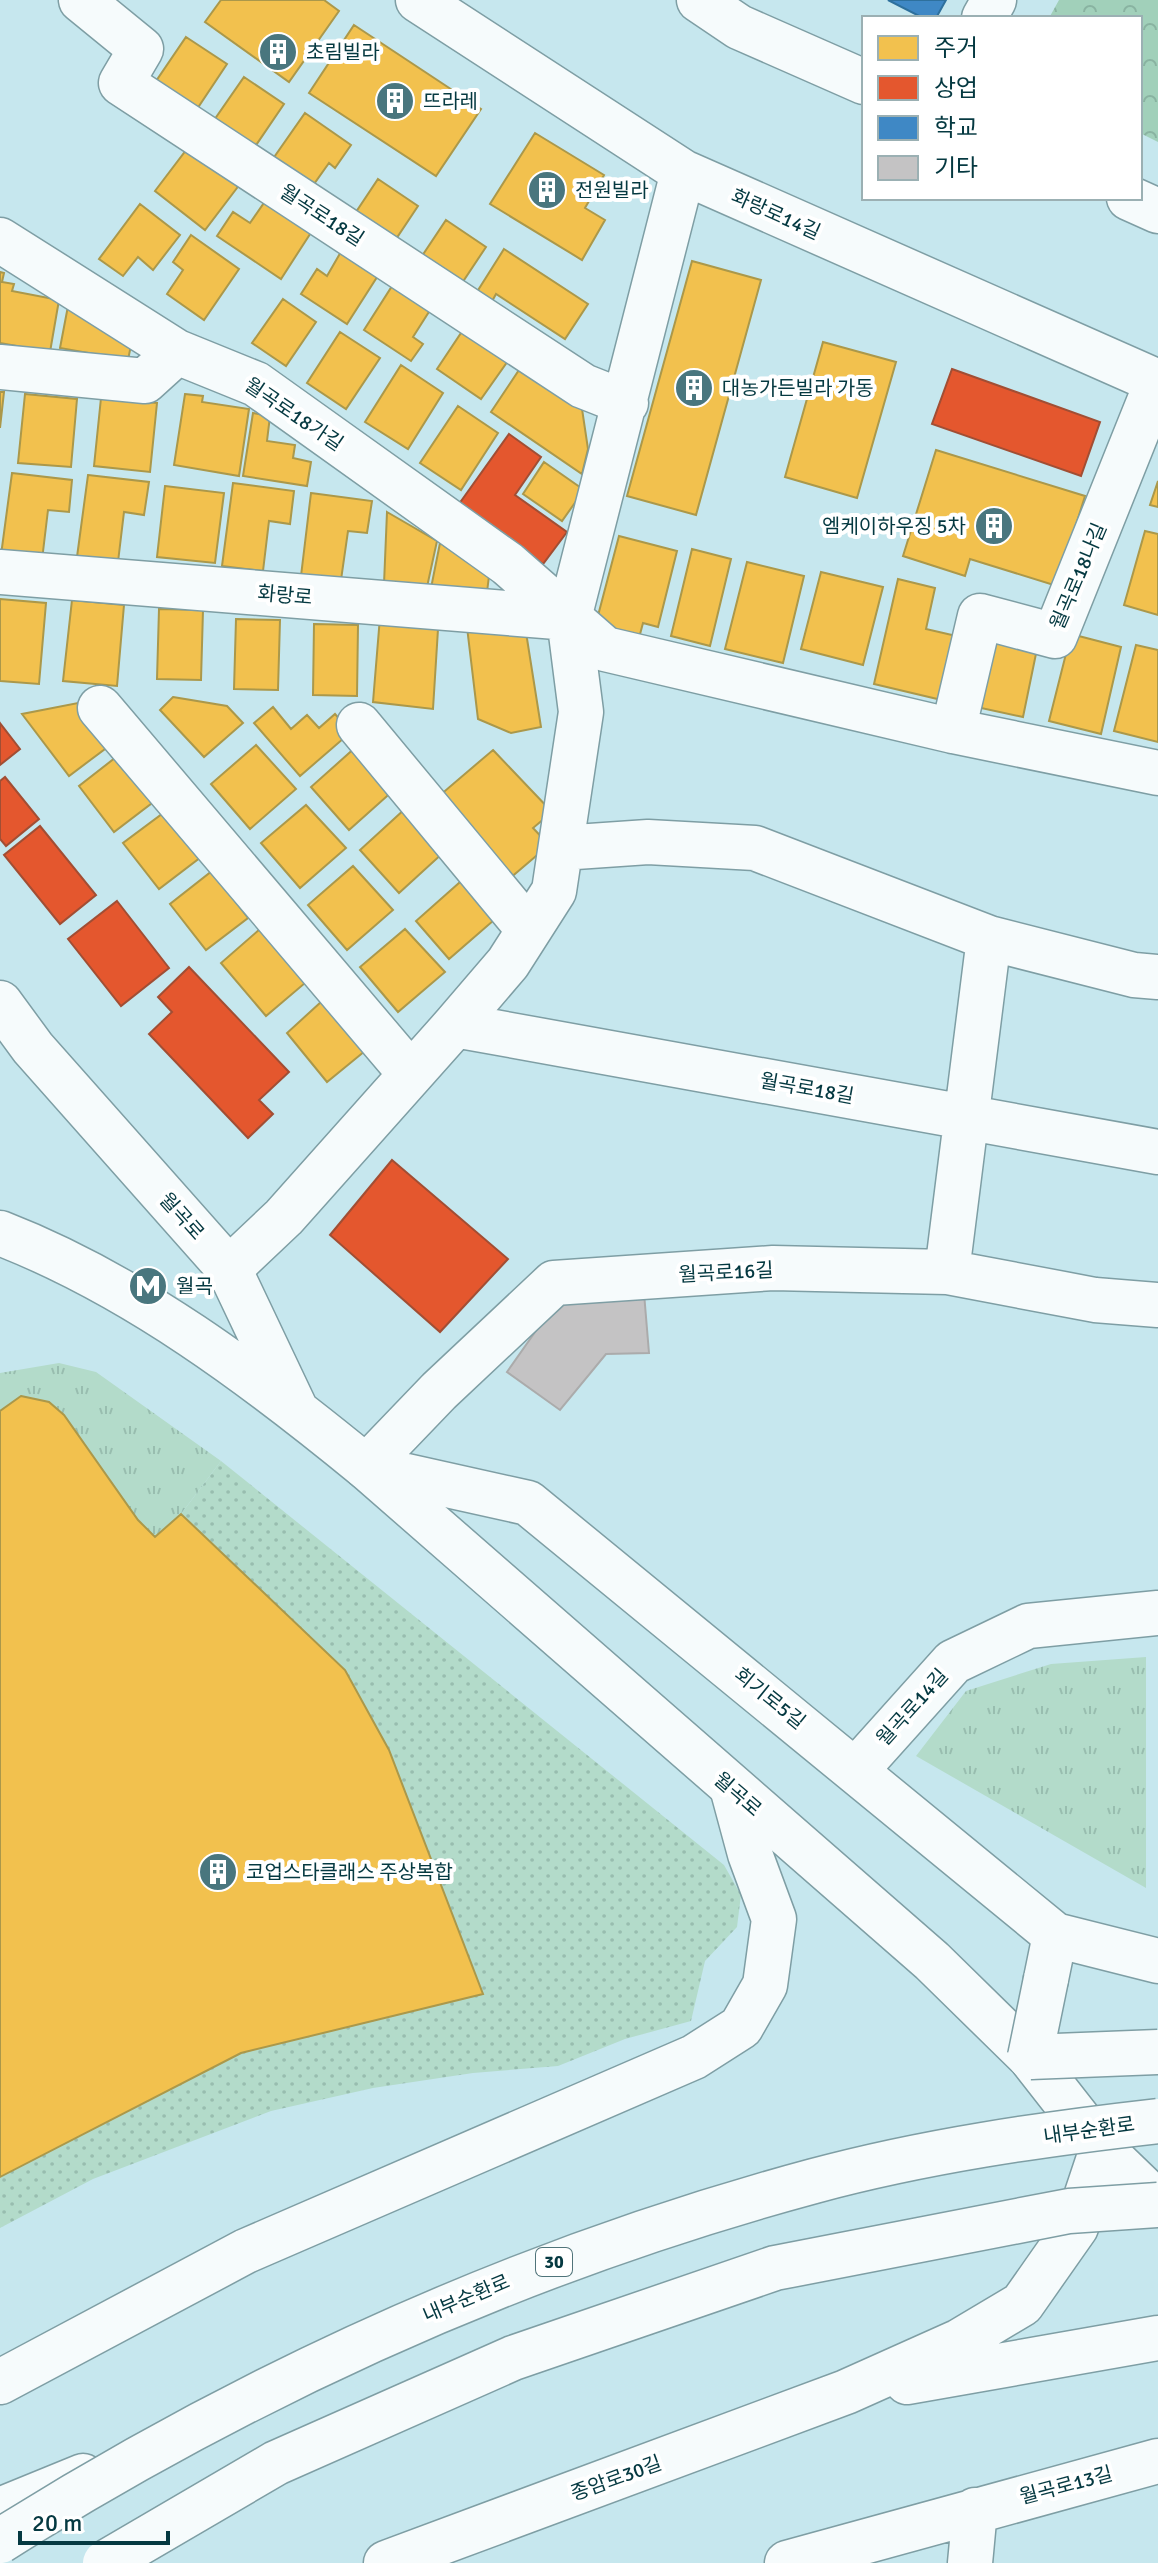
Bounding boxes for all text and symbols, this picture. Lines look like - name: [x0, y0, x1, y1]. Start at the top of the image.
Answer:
- legend: [862, 16, 1142, 200]
- building icon: 초림빌라: [257, 31, 299, 73]
- text: 주거: [934, 33, 978, 63]
- place label: 초림빌라: [306, 40, 380, 65]
- text: 상업: [934, 73, 978, 103]
- building icon: 뜨라레: [374, 80, 416, 122]
- place label: 뜨라레: [423, 89, 478, 114]
- text: 학교: [934, 113, 978, 143]
- text: 기타: [934, 153, 978, 183]
- building icon: 전원빌라: [526, 169, 568, 211]
- place label: 전원빌라: [575, 178, 649, 203]
- street label: 월곡로18길: [275, 179, 368, 252]
- street label: 화랑로14길: [727, 184, 824, 245]
- building icon: 대농가든빌라 가동: [673, 367, 715, 409]
- street label: 월곡로18가길: [240, 372, 348, 457]
- place label: 대농가든빌라 가동: [722, 376, 874, 401]
- building icon: 엠케이하우징 5차: [973, 505, 1015, 547]
- place label: 엠케이하우징 5차: [822, 514, 966, 539]
- street label: 월곡로18나길: [1045, 519, 1112, 633]
- street label: 화랑로: [256, 581, 314, 610]
- street label: 월곡로18길: [758, 1068, 856, 1109]
- street label: 월곡로: [154, 1187, 209, 1245]
- street label: 월곡로16길: [678, 1258, 774, 1287]
- metro station icon: 월곡: [127, 1265, 169, 1307]
- place label: 월곡: [176, 1274, 213, 1299]
- street label: 회기로5길: [729, 1662, 810, 1735]
- street label: 월곡로14길: [871, 1664, 954, 1751]
- street label: 월곡로: [709, 1767, 767, 1822]
- building icon: 코업스타클래스 주상복합: [197, 1851, 239, 1893]
- place label: 코업스타클래스 주상복합: [246, 1860, 453, 1885]
- street label: 내부순환로: [1042, 2112, 1136, 2149]
- road number: 30: [536, 2248, 572, 2276]
- street label: 내부순환로: [419, 2269, 513, 2328]
- street label: 종암로30길: [567, 2450, 665, 2506]
- street label: 월곡로13길: [1017, 2461, 1115, 2510]
- scale bar: [20, 2495, 168, 2545]
- text: 20 m: [32, 2508, 82, 2538]

